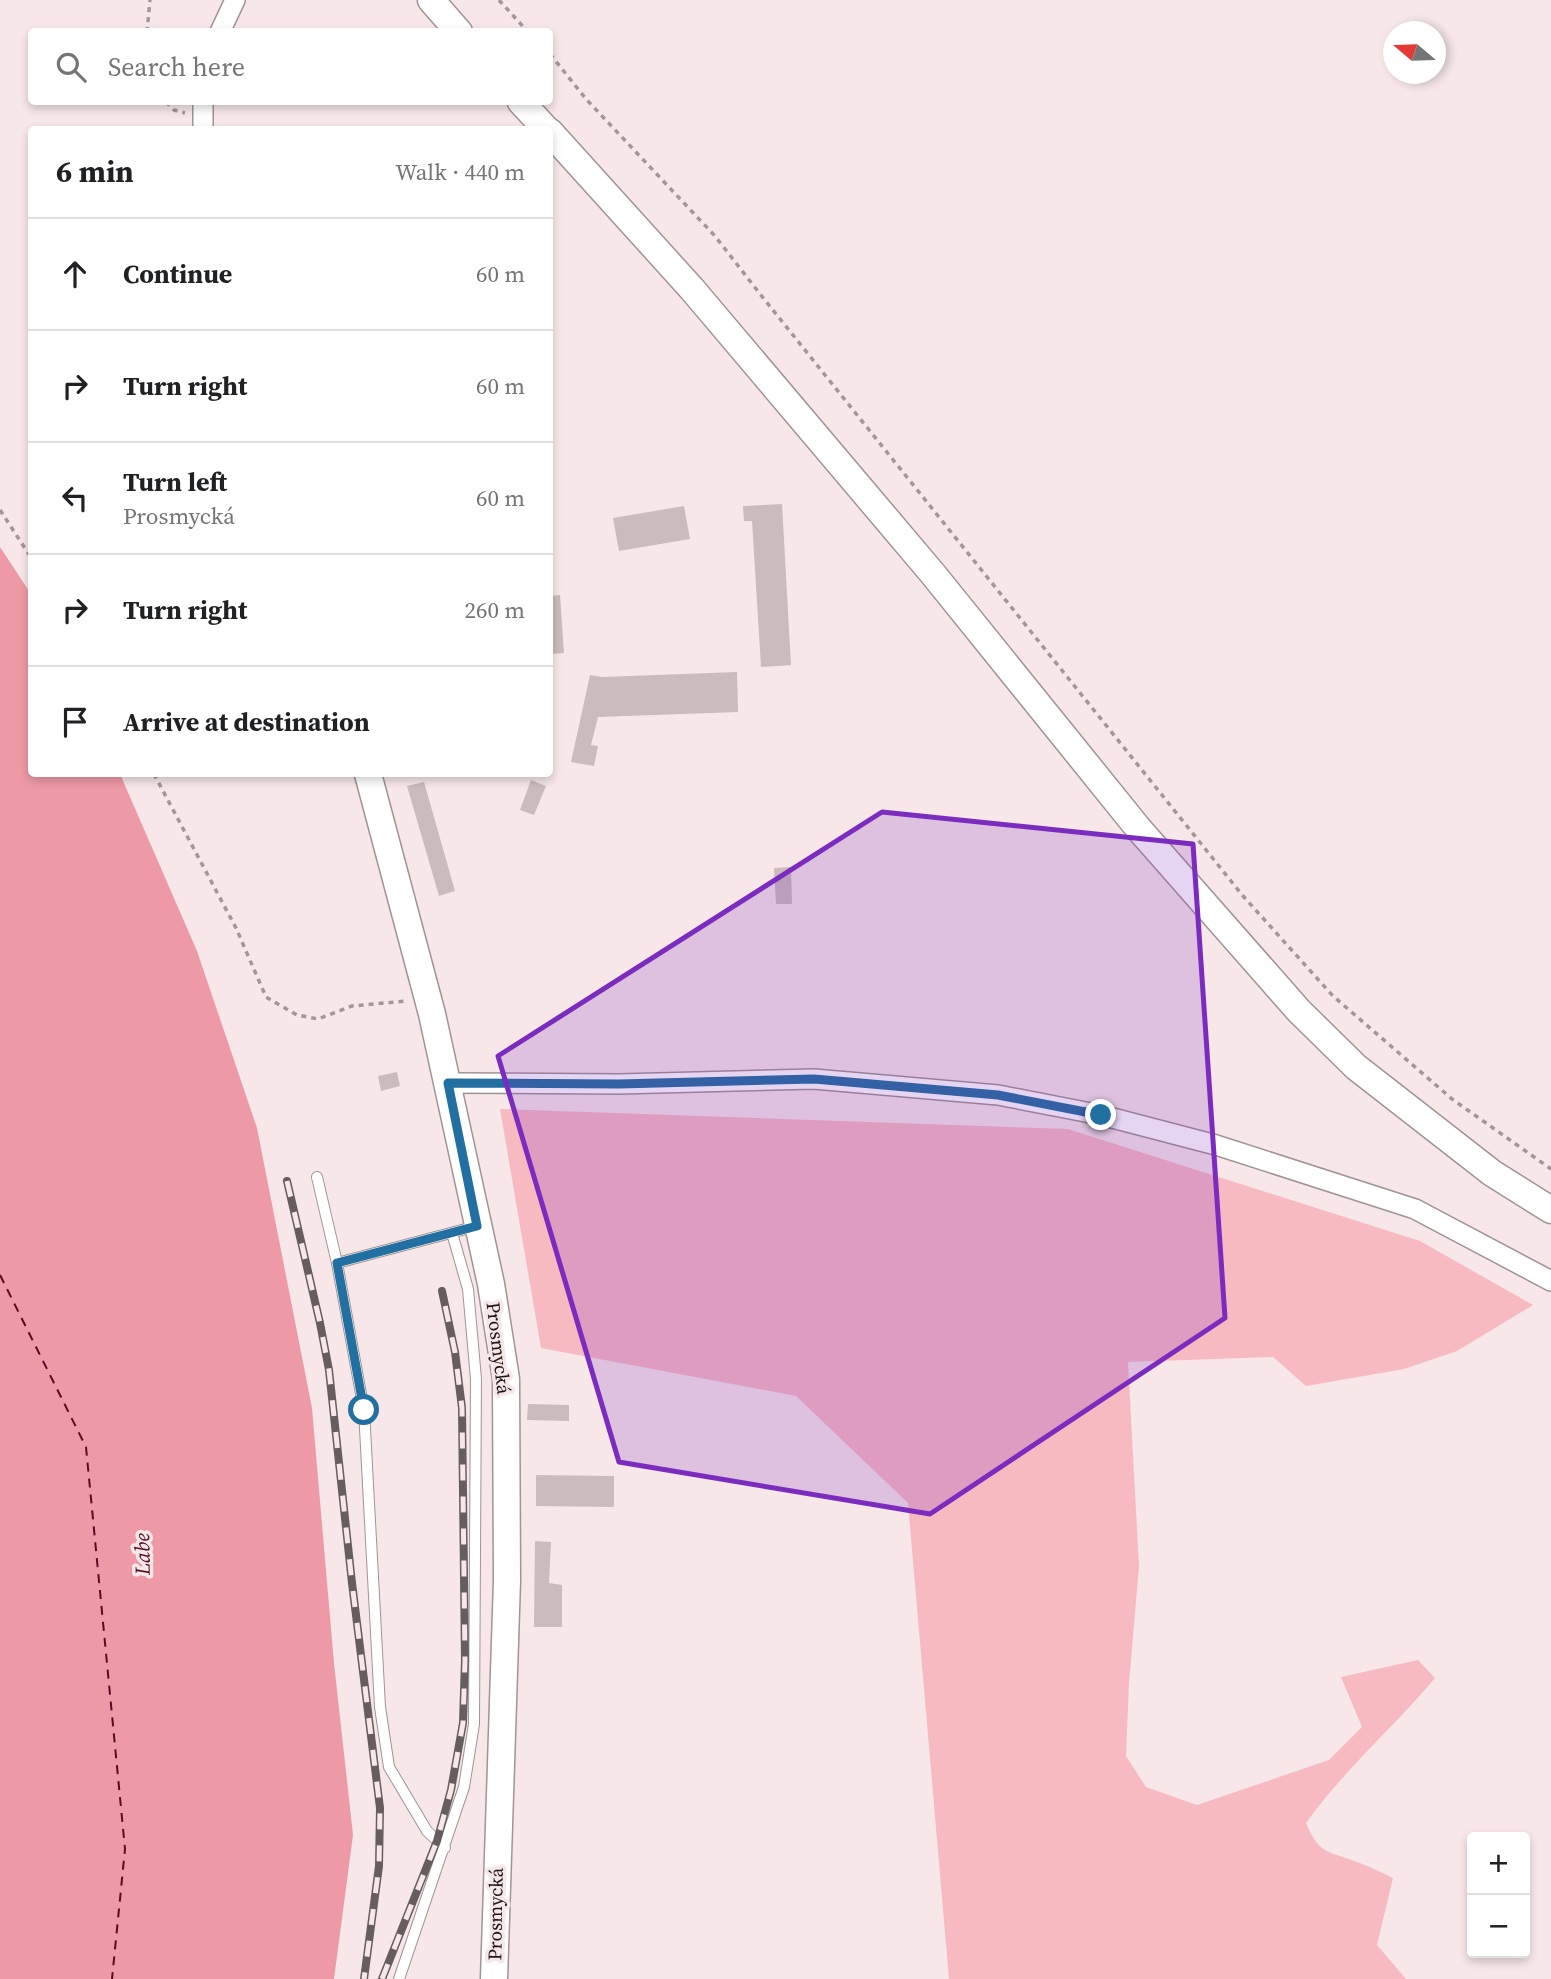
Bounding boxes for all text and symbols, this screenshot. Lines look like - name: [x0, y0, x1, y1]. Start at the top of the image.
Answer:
- north arrow: [1383, 21, 1446, 84]
- search box: [28, 28, 553, 105]
- icon: search: [52, 48, 90, 86]
- text: Search here: [108, 49, 245, 85]
- text: 6 min: [56, 151, 134, 192]
- text: Walk · 440 m: [395, 156, 525, 188]
- icon: ahead: [56, 255, 94, 293]
- text: Continue: [123, 256, 232, 292]
- text: 60 m: [476, 258, 525, 290]
- icon: right: [56, 367, 94, 405]
- text: Turn right: [123, 368, 247, 404]
- text: 60 m: [476, 370, 525, 402]
- text: Turn left: [123, 464, 227, 500]
- icon: left: [56, 479, 94, 517]
- text: 60 m: [476, 482, 525, 514]
- text: Prosmycká: [123, 500, 235, 532]
- icon: right: [56, 591, 94, 629]
- text: Turn right: [123, 592, 247, 628]
- text: 260 m: [464, 594, 525, 626]
- icon: arrive: [56, 703, 94, 741]
- text: Arrive at destination: [123, 704, 370, 740]
- route end: [1085, 1099, 1116, 1130]
- street label: Prosmycká: [480, 1300, 518, 1396]
- route start: [348, 1394, 379, 1425]
- water label: Labe: [127, 1532, 157, 1576]
- map controls: [1467, 1832, 1530, 1958]
- button: +: [1467, 1832, 1530, 1895]
- street label: Prosmycká: [481, 1867, 509, 1961]
- button: −: [1467, 1895, 1530, 1958]

